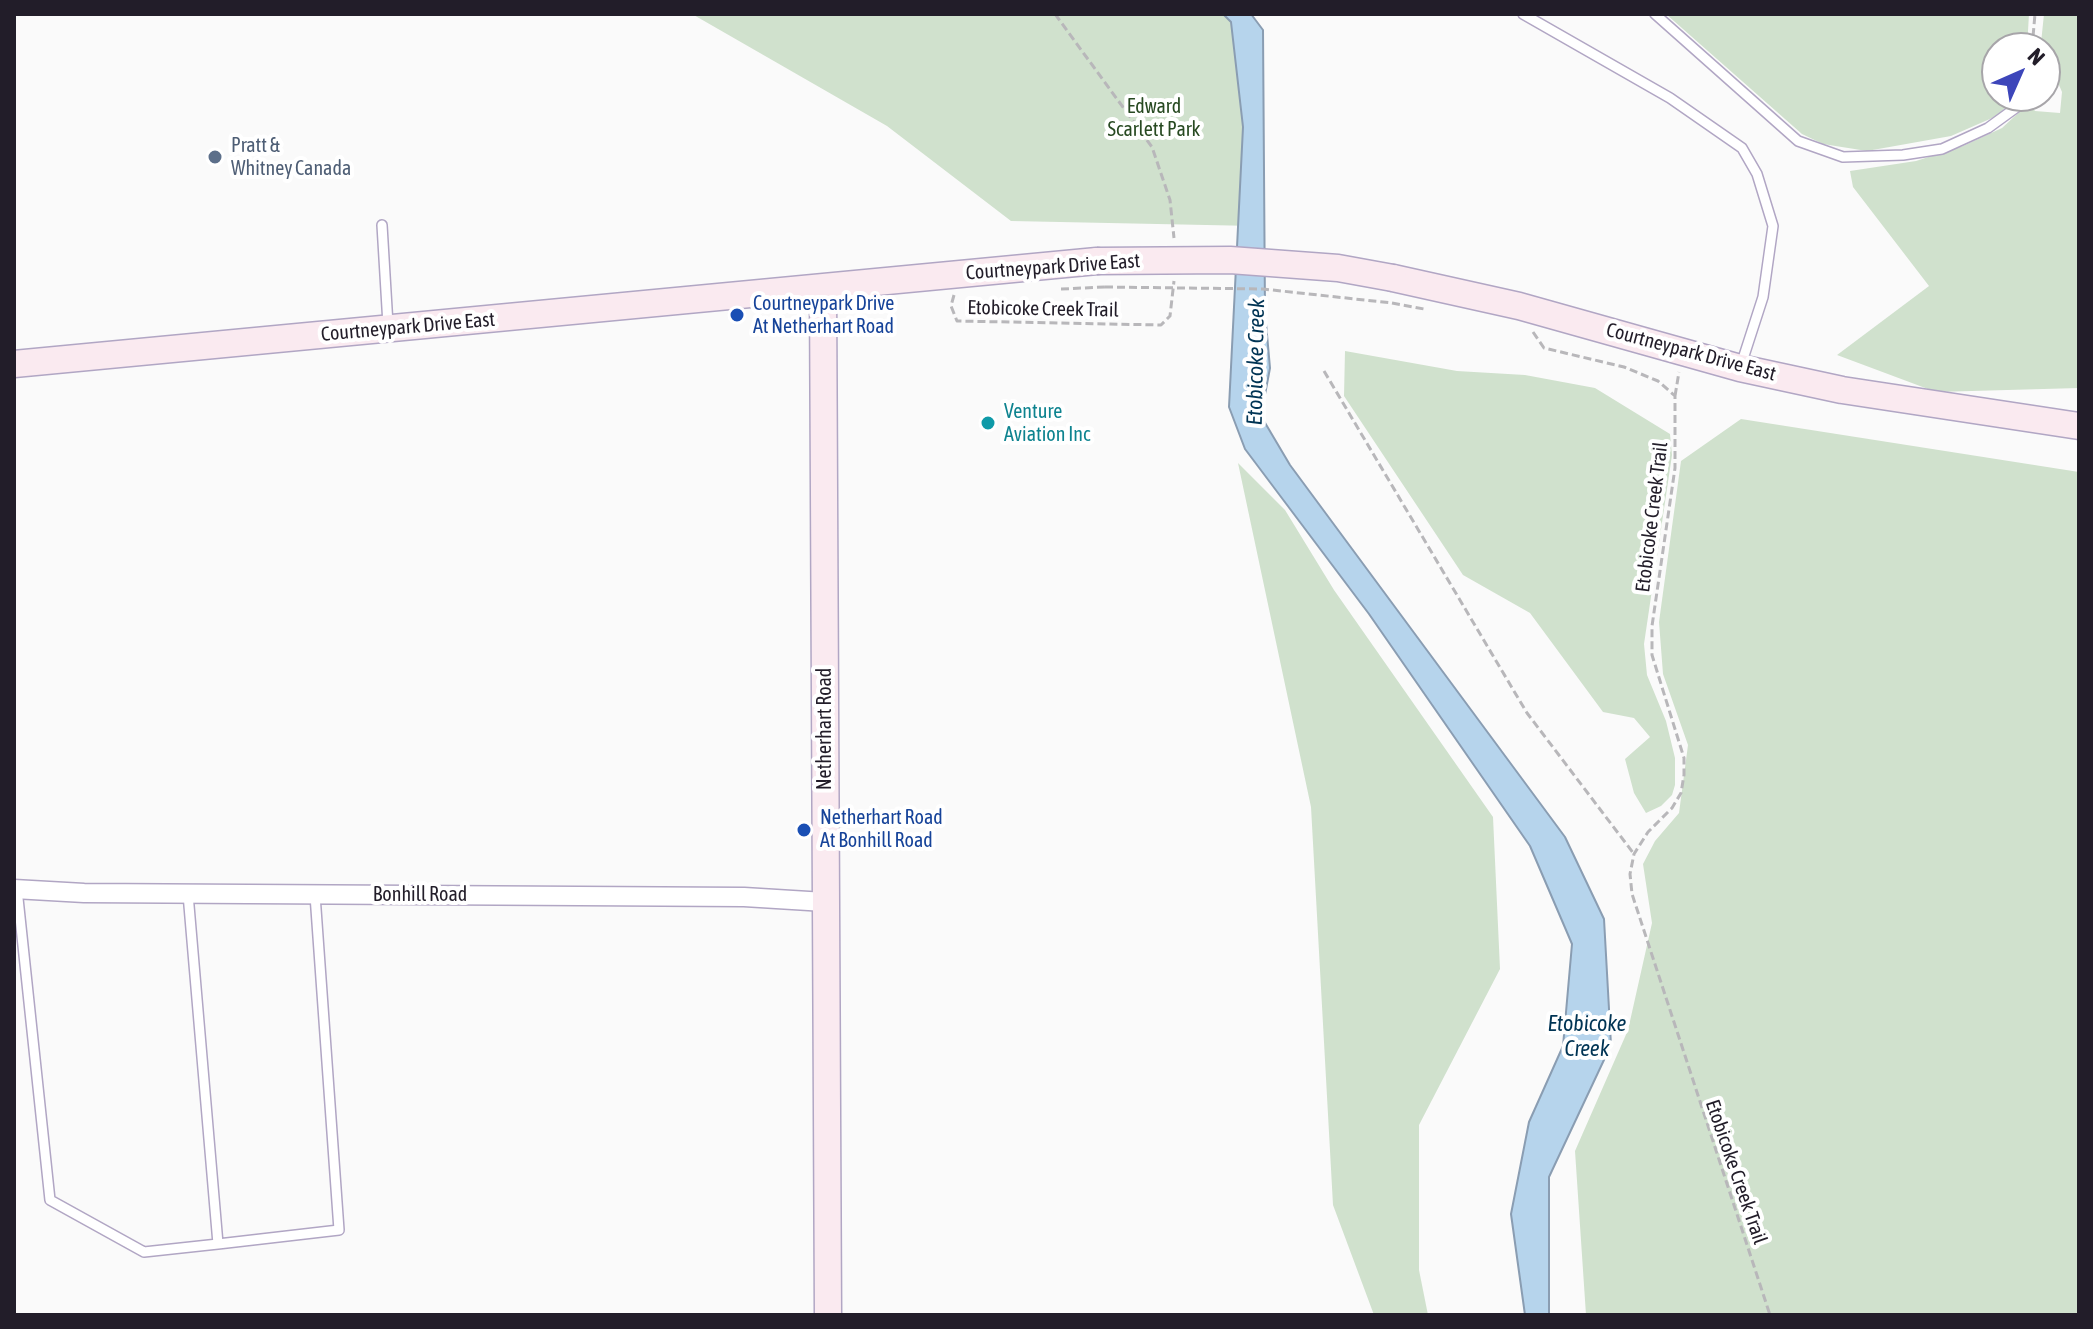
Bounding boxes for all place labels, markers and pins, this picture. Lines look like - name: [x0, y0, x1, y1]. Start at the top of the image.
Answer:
- place label: Pratt & Whitney Canada: [231, 134, 351, 181]
- marker: Pratt & Whitney Canada: [206, 148, 224, 166]
- place label: Courtneypark Drive At Netherhart Road: [753, 292, 894, 339]
- marker: Courtneypark Drive At Netherhart Road: [728, 306, 746, 324]
- place label: Venture Aviation Inc: [1004, 400, 1090, 447]
- marker: Venture Aviation Inc: [979, 414, 997, 432]
- place label: Netherhart Road At Bonhill Road: [820, 806, 943, 853]
- marker: Netherhart Road At Bonhill Road: [795, 821, 813, 839]

